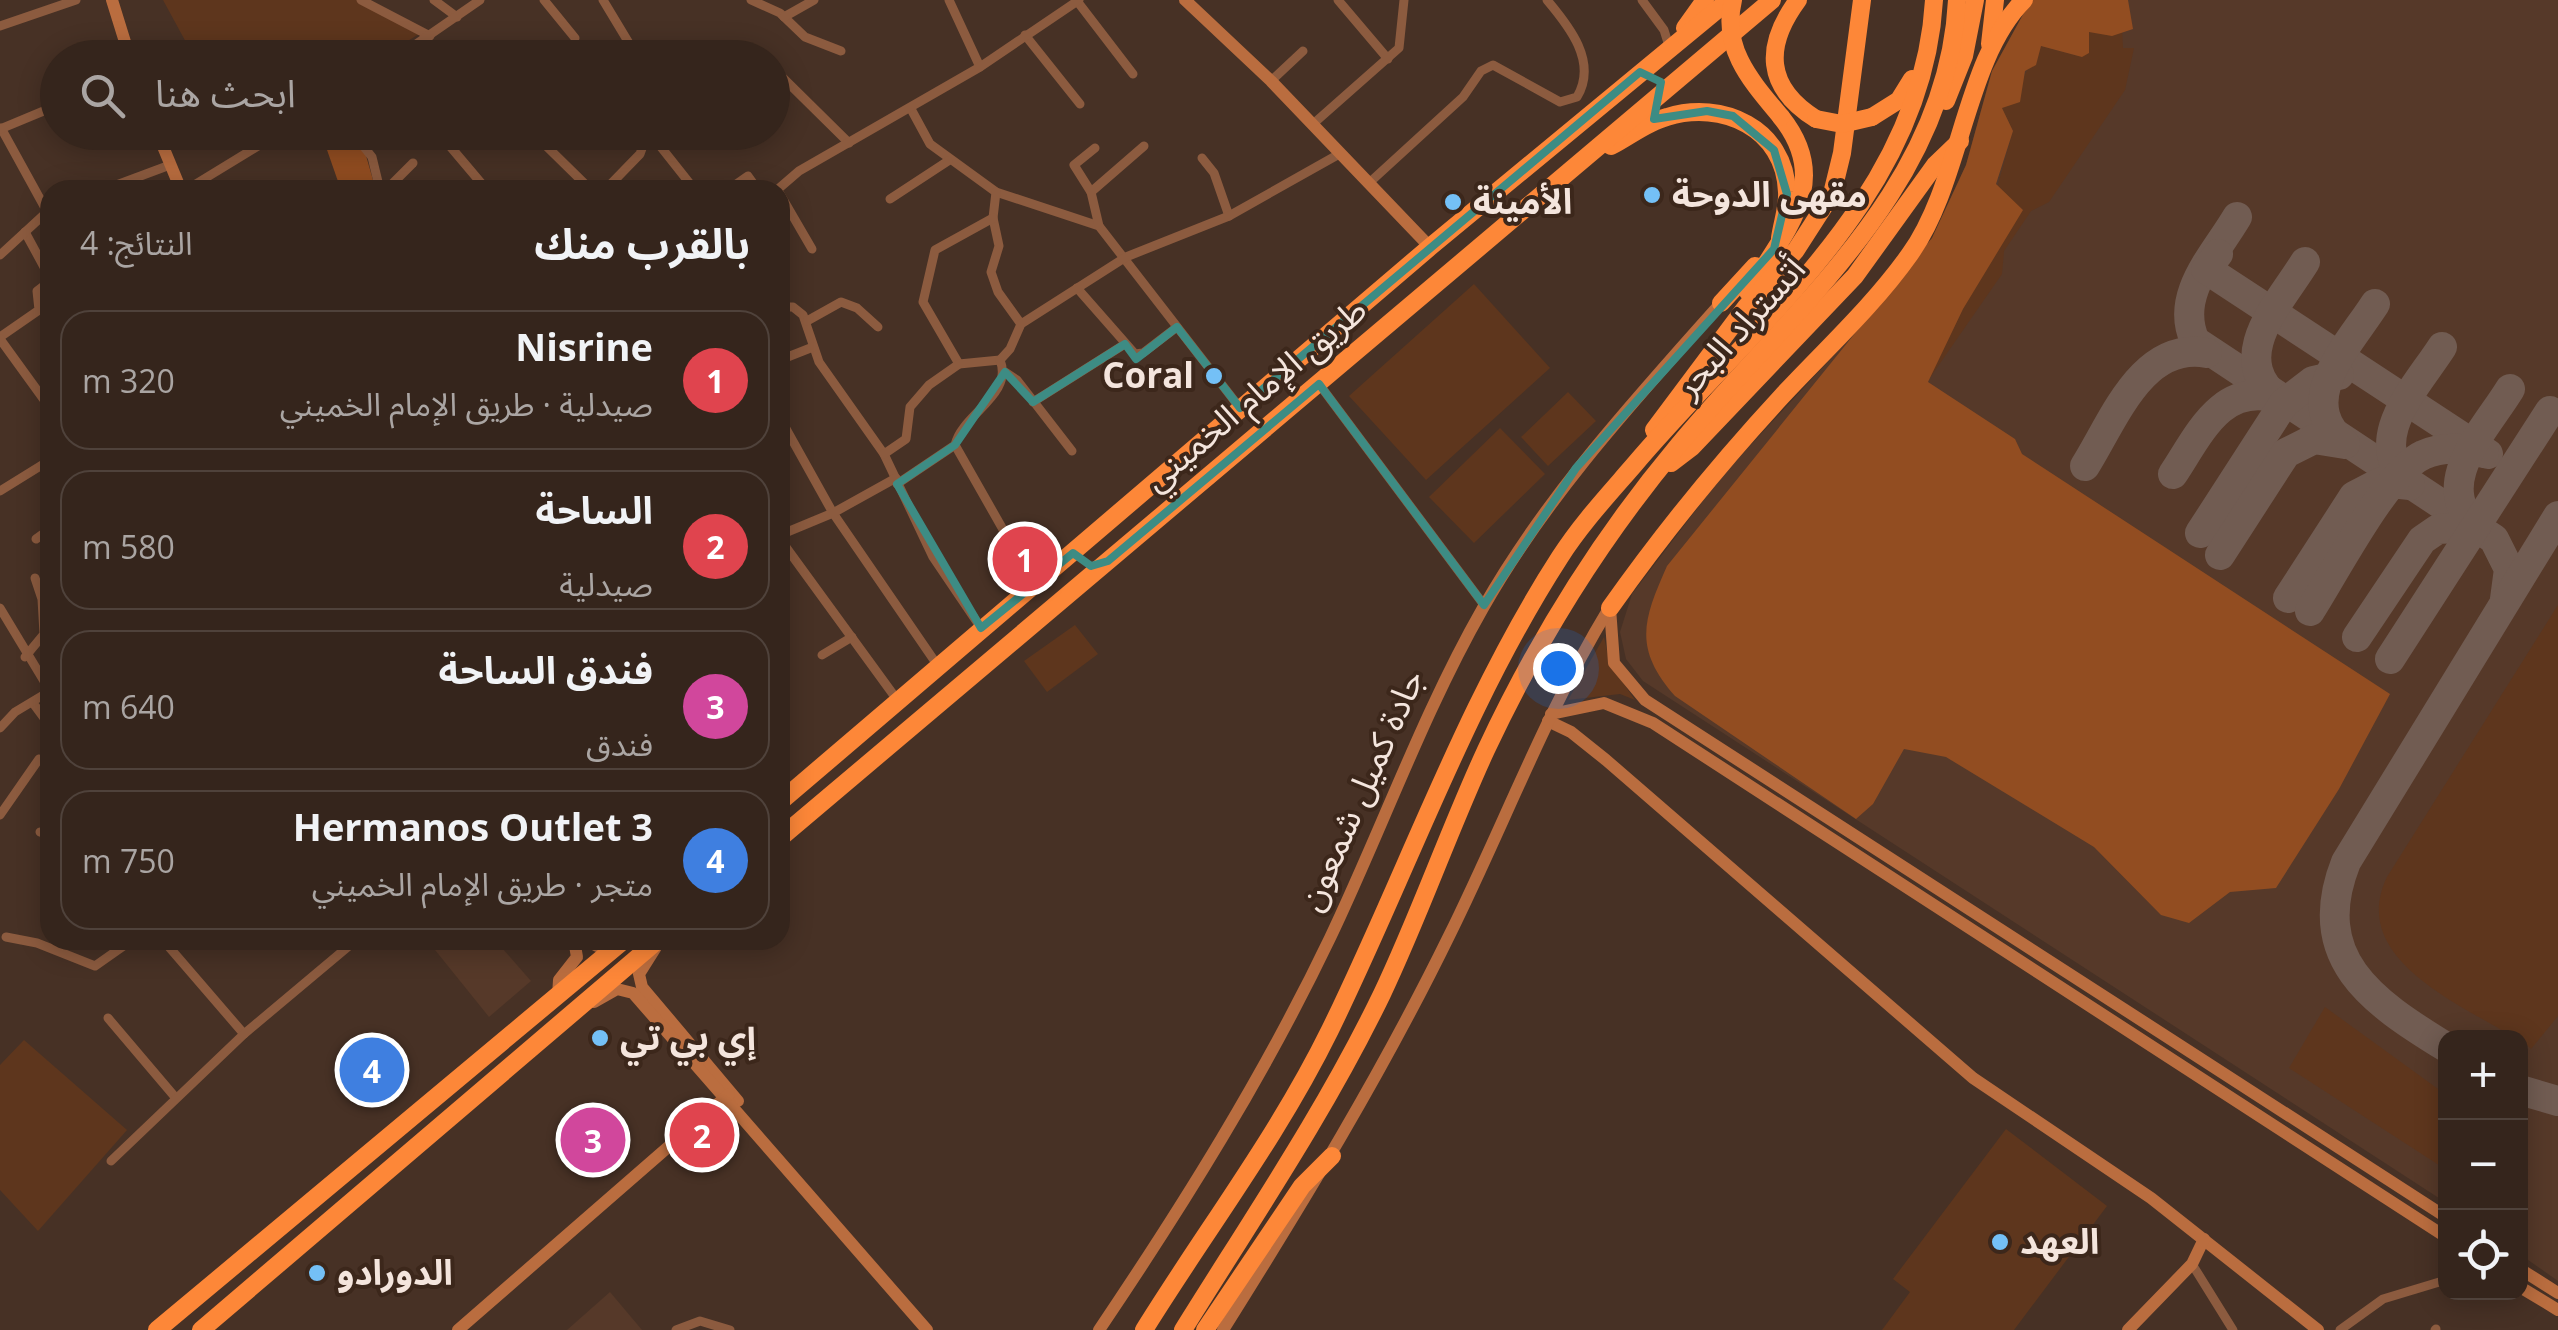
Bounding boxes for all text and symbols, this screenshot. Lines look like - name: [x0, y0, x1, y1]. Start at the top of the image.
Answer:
- search box: [40, 40, 790, 150]
- text: ابحث هنا: [155, 66, 296, 118]
- icon: search: [75, 68, 130, 123]
- place label: مقهى الدوحة: [1672, 170, 1867, 217]
- place label: الأمينة: [1473, 177, 1572, 224]
- marker: مقهى الدوحة: [1641, 184, 1663, 206]
- marker: الأمينة: [1442, 191, 1464, 213]
- text: بالقرب منك: [534, 214, 750, 271]
- text: النتائج: 4: [80, 221, 193, 264]
- street label: أتستراد البحر: [1662, 246, 1815, 407]
- street label: طريق الإمام الخميني: [1132, 285, 1379, 504]
- text: Nisrine: [515, 320, 653, 372]
- place label: Coral: [1102, 351, 1194, 398]
- text: 320 m: [82, 359, 175, 402]
- text: 1: [706, 359, 725, 402]
- marker: Coral: [1203, 365, 1225, 387]
- text: صيدلية · طريق الإمام الخميني: [280, 382, 653, 425]
- text: الساحة: [536, 483, 653, 535]
- pin: 1: [992, 522, 1058, 596]
- text: 580 m: [82, 525, 175, 568]
- text: 2: [706, 525, 725, 568]
- text: صيدلية: [559, 562, 653, 605]
- text: فندق الساحة: [439, 643, 653, 695]
- your location: [1533, 643, 1584, 694]
- street label: جادة كميل شمعون: [1285, 661, 1434, 917]
- text: 640 m: [82, 685, 175, 728]
- text: 3: [706, 685, 725, 728]
- text: فندق: [586, 722, 653, 765]
- text: 3 Hermanos Outlet: [293, 800, 653, 852]
- text: 750 m: [82, 839, 175, 882]
- text: 4: [706, 839, 725, 882]
- text: متجر · طريق الإمام الخميني: [312, 862, 653, 905]
- place label: إي بي تي: [620, 1013, 757, 1066]
- marker: إي بي تي: [589, 1027, 611, 1049]
- map controls: [2438, 1030, 2528, 1300]
- button: +: [2438, 1030, 2528, 1120]
- pin: 4: [340, 1032, 404, 1108]
- pin: 2: [670, 1098, 734, 1172]
- pin: 3: [560, 1102, 626, 1178]
- button: −: [2438, 1120, 2528, 1210]
- button: locate: [2438, 1210, 2528, 1300]
- place label: العهد: [2020, 1217, 2099, 1264]
- marker: العهد: [1989, 1231, 2011, 1253]
- place label: الدورادو: [337, 1248, 453, 1295]
- marker: الدورادو: [306, 1262, 328, 1284]

